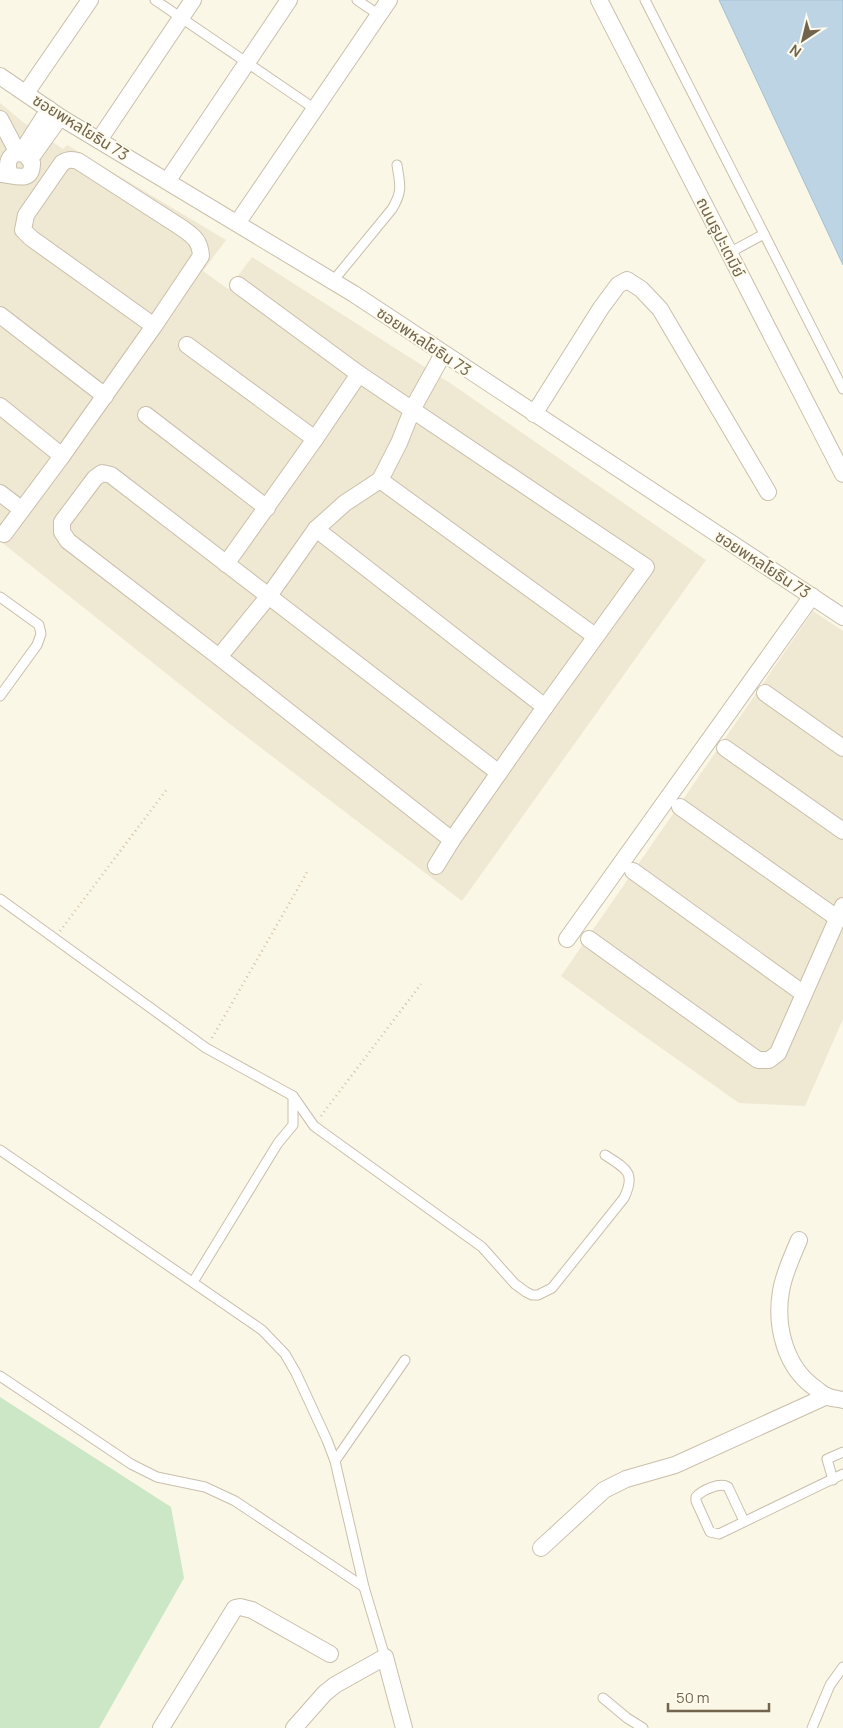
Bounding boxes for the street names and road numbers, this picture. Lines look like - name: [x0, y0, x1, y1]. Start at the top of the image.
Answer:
- street label: ซอยพหลโยธิน 73: [29, 89, 133, 165]
- street label: ถนนธูปะเตมีย์: [691, 193, 751, 281]
- street label: ซอยพหลโยธิน 73: [372, 301, 476, 381]
- street label: ซอยพหลโยธิน 73: [711, 525, 815, 603]

